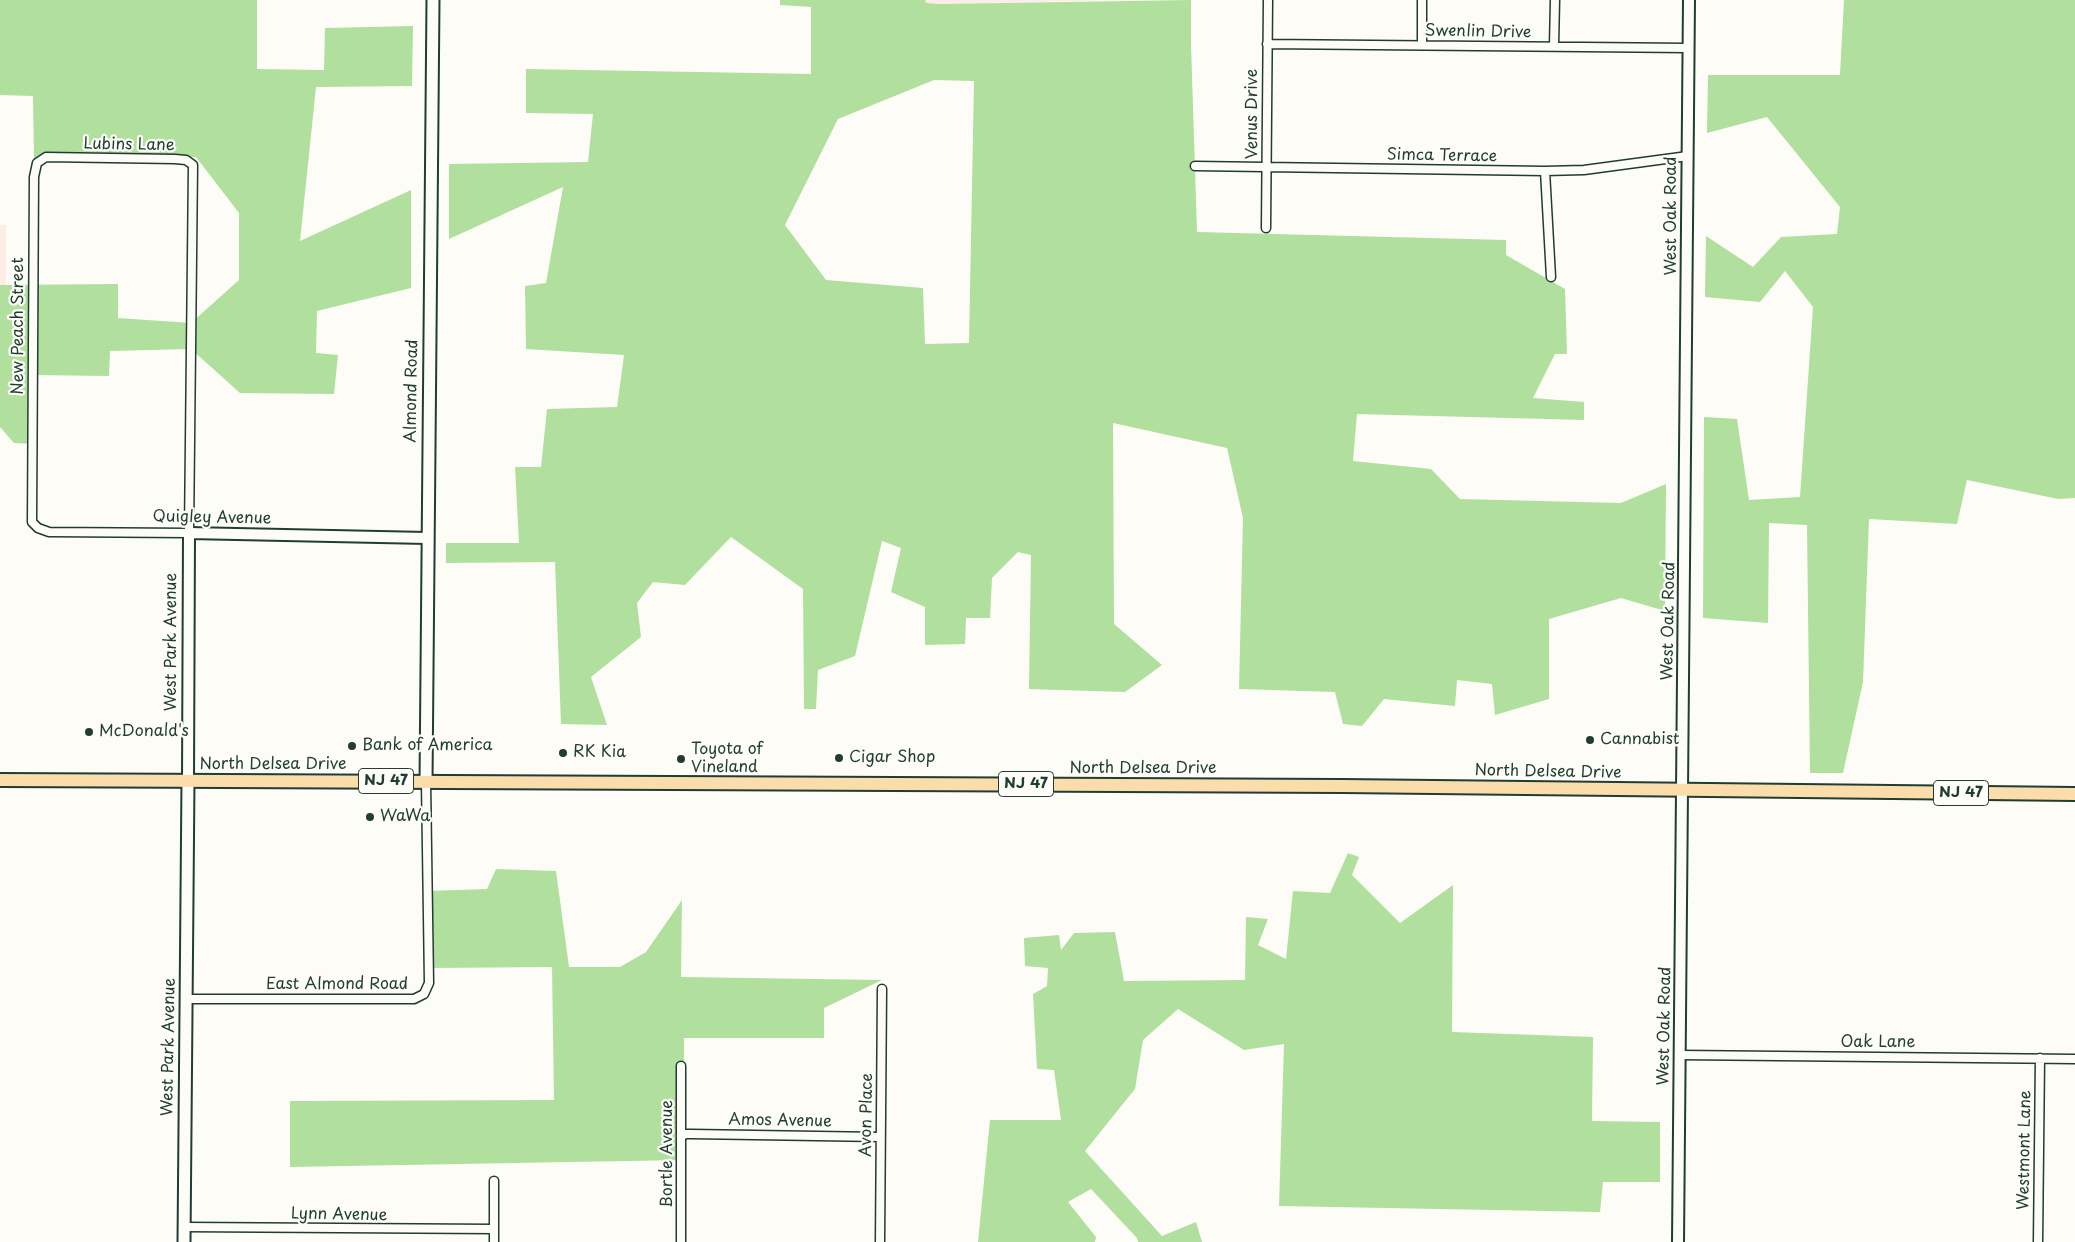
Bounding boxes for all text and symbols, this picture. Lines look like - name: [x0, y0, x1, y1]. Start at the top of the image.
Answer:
- street label: Swenlin Drive: [1424, 21, 1532, 43]
- street label: Venus Drive: [1243, 69, 1263, 159]
- street label: Lubins Lane: [83, 135, 175, 155]
- street label: Simca Terrace: [1387, 145, 1497, 167]
- street label: West Oak Road: [1662, 157, 1682, 275]
- street label: New Peach Street: [9, 257, 29, 395]
- street label: Almond Road: [401, 339, 423, 443]
- street label: Quigley Avenue: [152, 507, 272, 529]
- street label: West Oak Road: [1658, 561, 1680, 681]
- street label: West Park Avenue: [162, 573, 182, 711]
- place label: McDonald's: [99, 722, 189, 742]
- marker: McDonald's: [83, 726, 95, 738]
- place label: Cannabist: [1600, 730, 1679, 750]
- marker: Cannabist: [1584, 734, 1596, 746]
- place label: Bank of America: [362, 736, 493, 756]
- marker: Bank of America: [346, 740, 358, 752]
- place label: Toyota of Vineland: [691, 740, 763, 778]
- place label: RK Kia: [573, 743, 626, 763]
- marker: RK Kia: [557, 747, 569, 759]
- place label: Cigar Shop: [849, 748, 935, 768]
- marker: Cigar Shop: [833, 752, 845, 764]
- marker: Toyota of Vineland: [675, 753, 687, 765]
- street label: North Delsea Drive: [200, 755, 346, 775]
- street label: North Delsea Drive: [1070, 759, 1216, 779]
- street label: North Delsea Drive: [1474, 761, 1622, 783]
- road number: NJ 47: [358, 768, 414, 794]
- road number: NJ 47: [998, 772, 1054, 796]
- road number: NJ 47: [1934, 780, 1988, 806]
- place label: WaWa: [380, 807, 430, 827]
- marker: WaWa: [364, 811, 376, 823]
- street label: West Oak Road: [1654, 966, 1676, 1086]
- street label: East Almond Road: [266, 975, 408, 995]
- street label: West Park Avenue: [158, 978, 180, 1116]
- street label: Oak Lane: [1841, 1033, 1915, 1053]
- street label: Avon Place: [857, 1073, 877, 1157]
- street label: Westmont Lane: [2014, 1090, 2036, 1210]
- street label: Bortle Avenue: [658, 1100, 678, 1208]
- street label: Amos Avenue: [728, 1110, 832, 1132]
- street label: Lynn Avenue: [291, 1205, 387, 1225]

